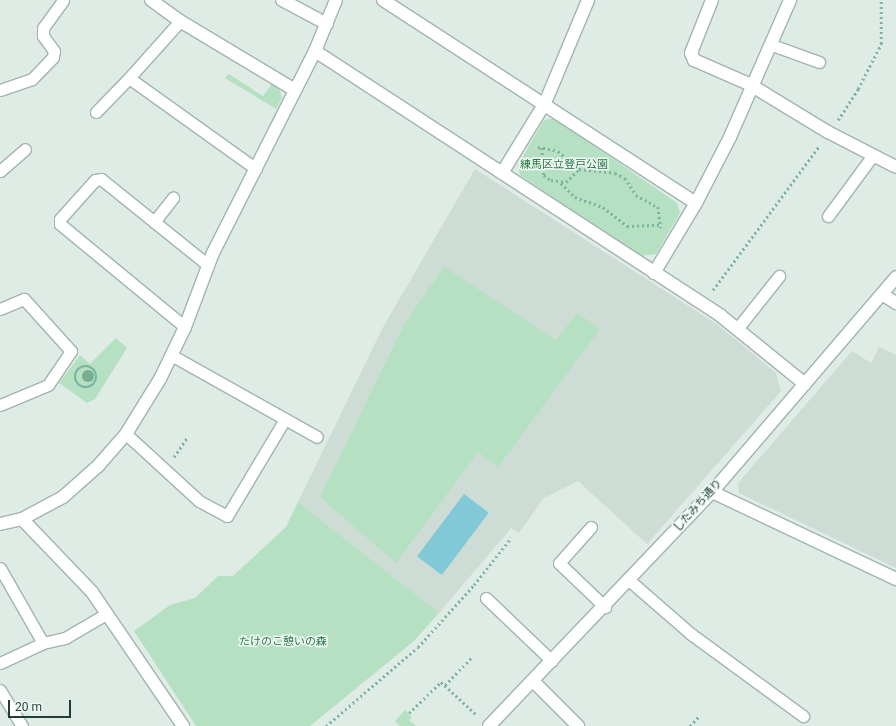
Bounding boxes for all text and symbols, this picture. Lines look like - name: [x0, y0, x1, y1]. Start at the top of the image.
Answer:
- park label: 練馬区立登戸公園: [520, 158, 608, 172]
- street label: したみち通り: [671, 477, 725, 535]
- park label: たけのこ憩いの森: [239, 635, 327, 649]
- scale bar: [10, 692, 73, 718]
- text: 20 m: [15, 700, 42, 714]

